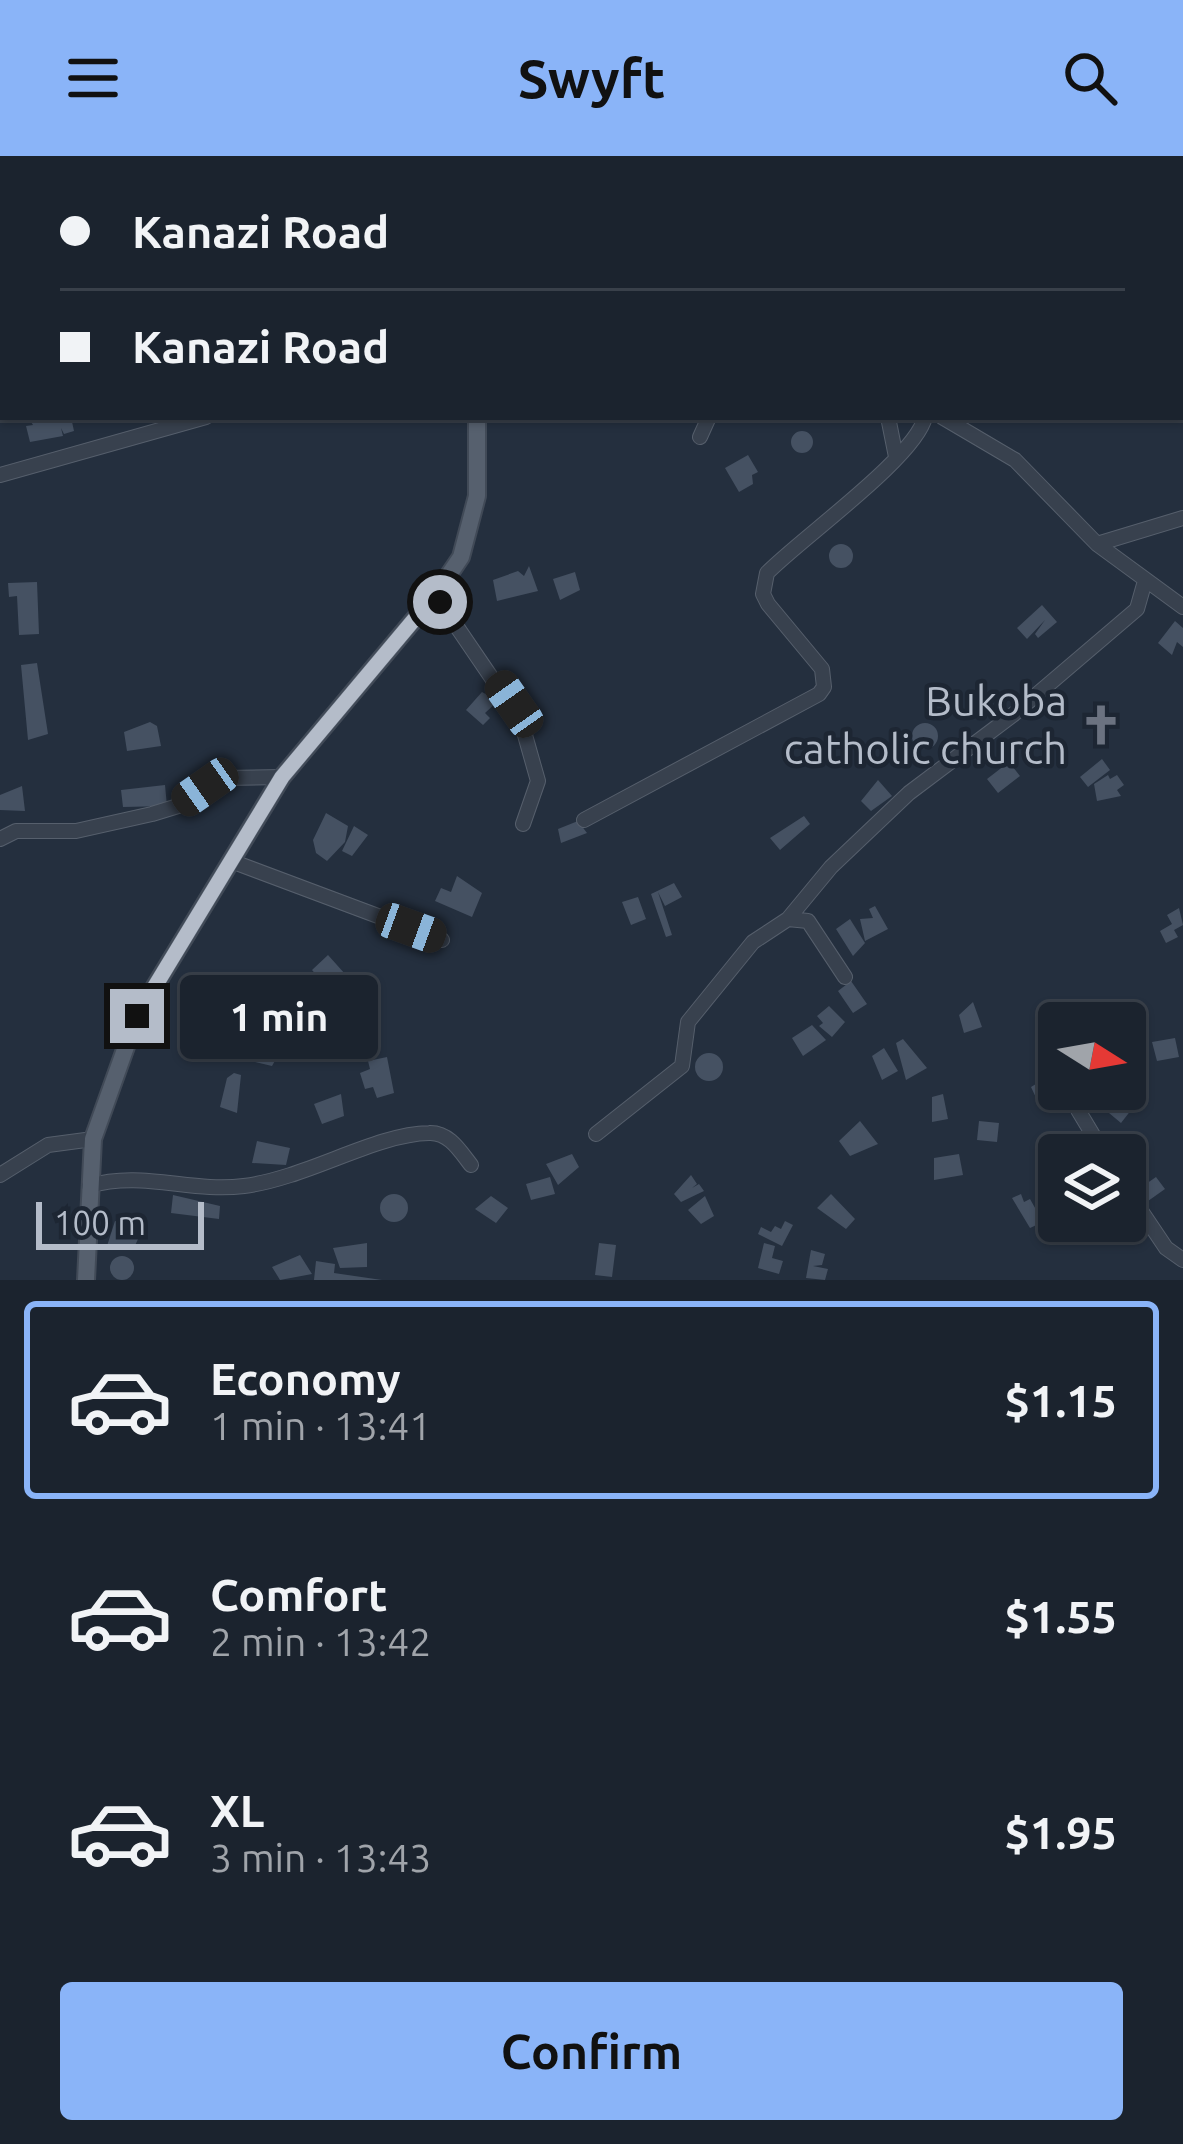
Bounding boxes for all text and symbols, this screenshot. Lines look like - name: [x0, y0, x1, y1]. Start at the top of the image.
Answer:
- icon: menu: [60, 45, 126, 111]
- icon: search: [1057, 45, 1123, 111]
- text: Swyft: [518, 48, 665, 108]
- text: Kanazi Road: [132, 206, 389, 257]
- text: Kanazi Road: [132, 321, 389, 372]
- route start: [413, 575, 467, 629]
- car: [479, 664, 549, 744]
- place label: Bukoba catholic church: [784, 677, 1067, 772]
- church icon: Bukoba catholic church: [1078, 702, 1124, 748]
- car: [165, 752, 245, 822]
- car: [371, 899, 451, 957]
- callout: 1 min: [179, 974, 377, 1058]
- route end: [110, 989, 164, 1043]
- text: 1 min: [230, 995, 328, 1038]
- north arrow: [1038, 1002, 1146, 1110]
- map controls: [1038, 1002, 1146, 1242]
- button: layers: [1038, 1134, 1146, 1242]
- scale bar: [36, 1196, 204, 1249]
- text: 100 m: [54, 1204, 146, 1241]
- icon: car: [66, 1346, 174, 1454]
- text: Economy: [210, 1353, 401, 1404]
- text: $1.15: [1004, 1375, 1117, 1426]
- text: 1 min · 13:41: [210, 1404, 431, 1447]
- icon: car: [66, 1562, 174, 1670]
- text: Comfort: [210, 1569, 387, 1620]
- text: $1.55: [1004, 1591, 1117, 1642]
- text: 2 min · 13:42: [210, 1620, 431, 1663]
- icon: car: [66, 1778, 174, 1886]
- text: XL: [210, 1785, 264, 1836]
- text: $1.95: [1004, 1807, 1117, 1858]
- text: 3 min · 13:43: [210, 1836, 431, 1879]
- button: Confirm: [60, 1982, 1123, 2120]

